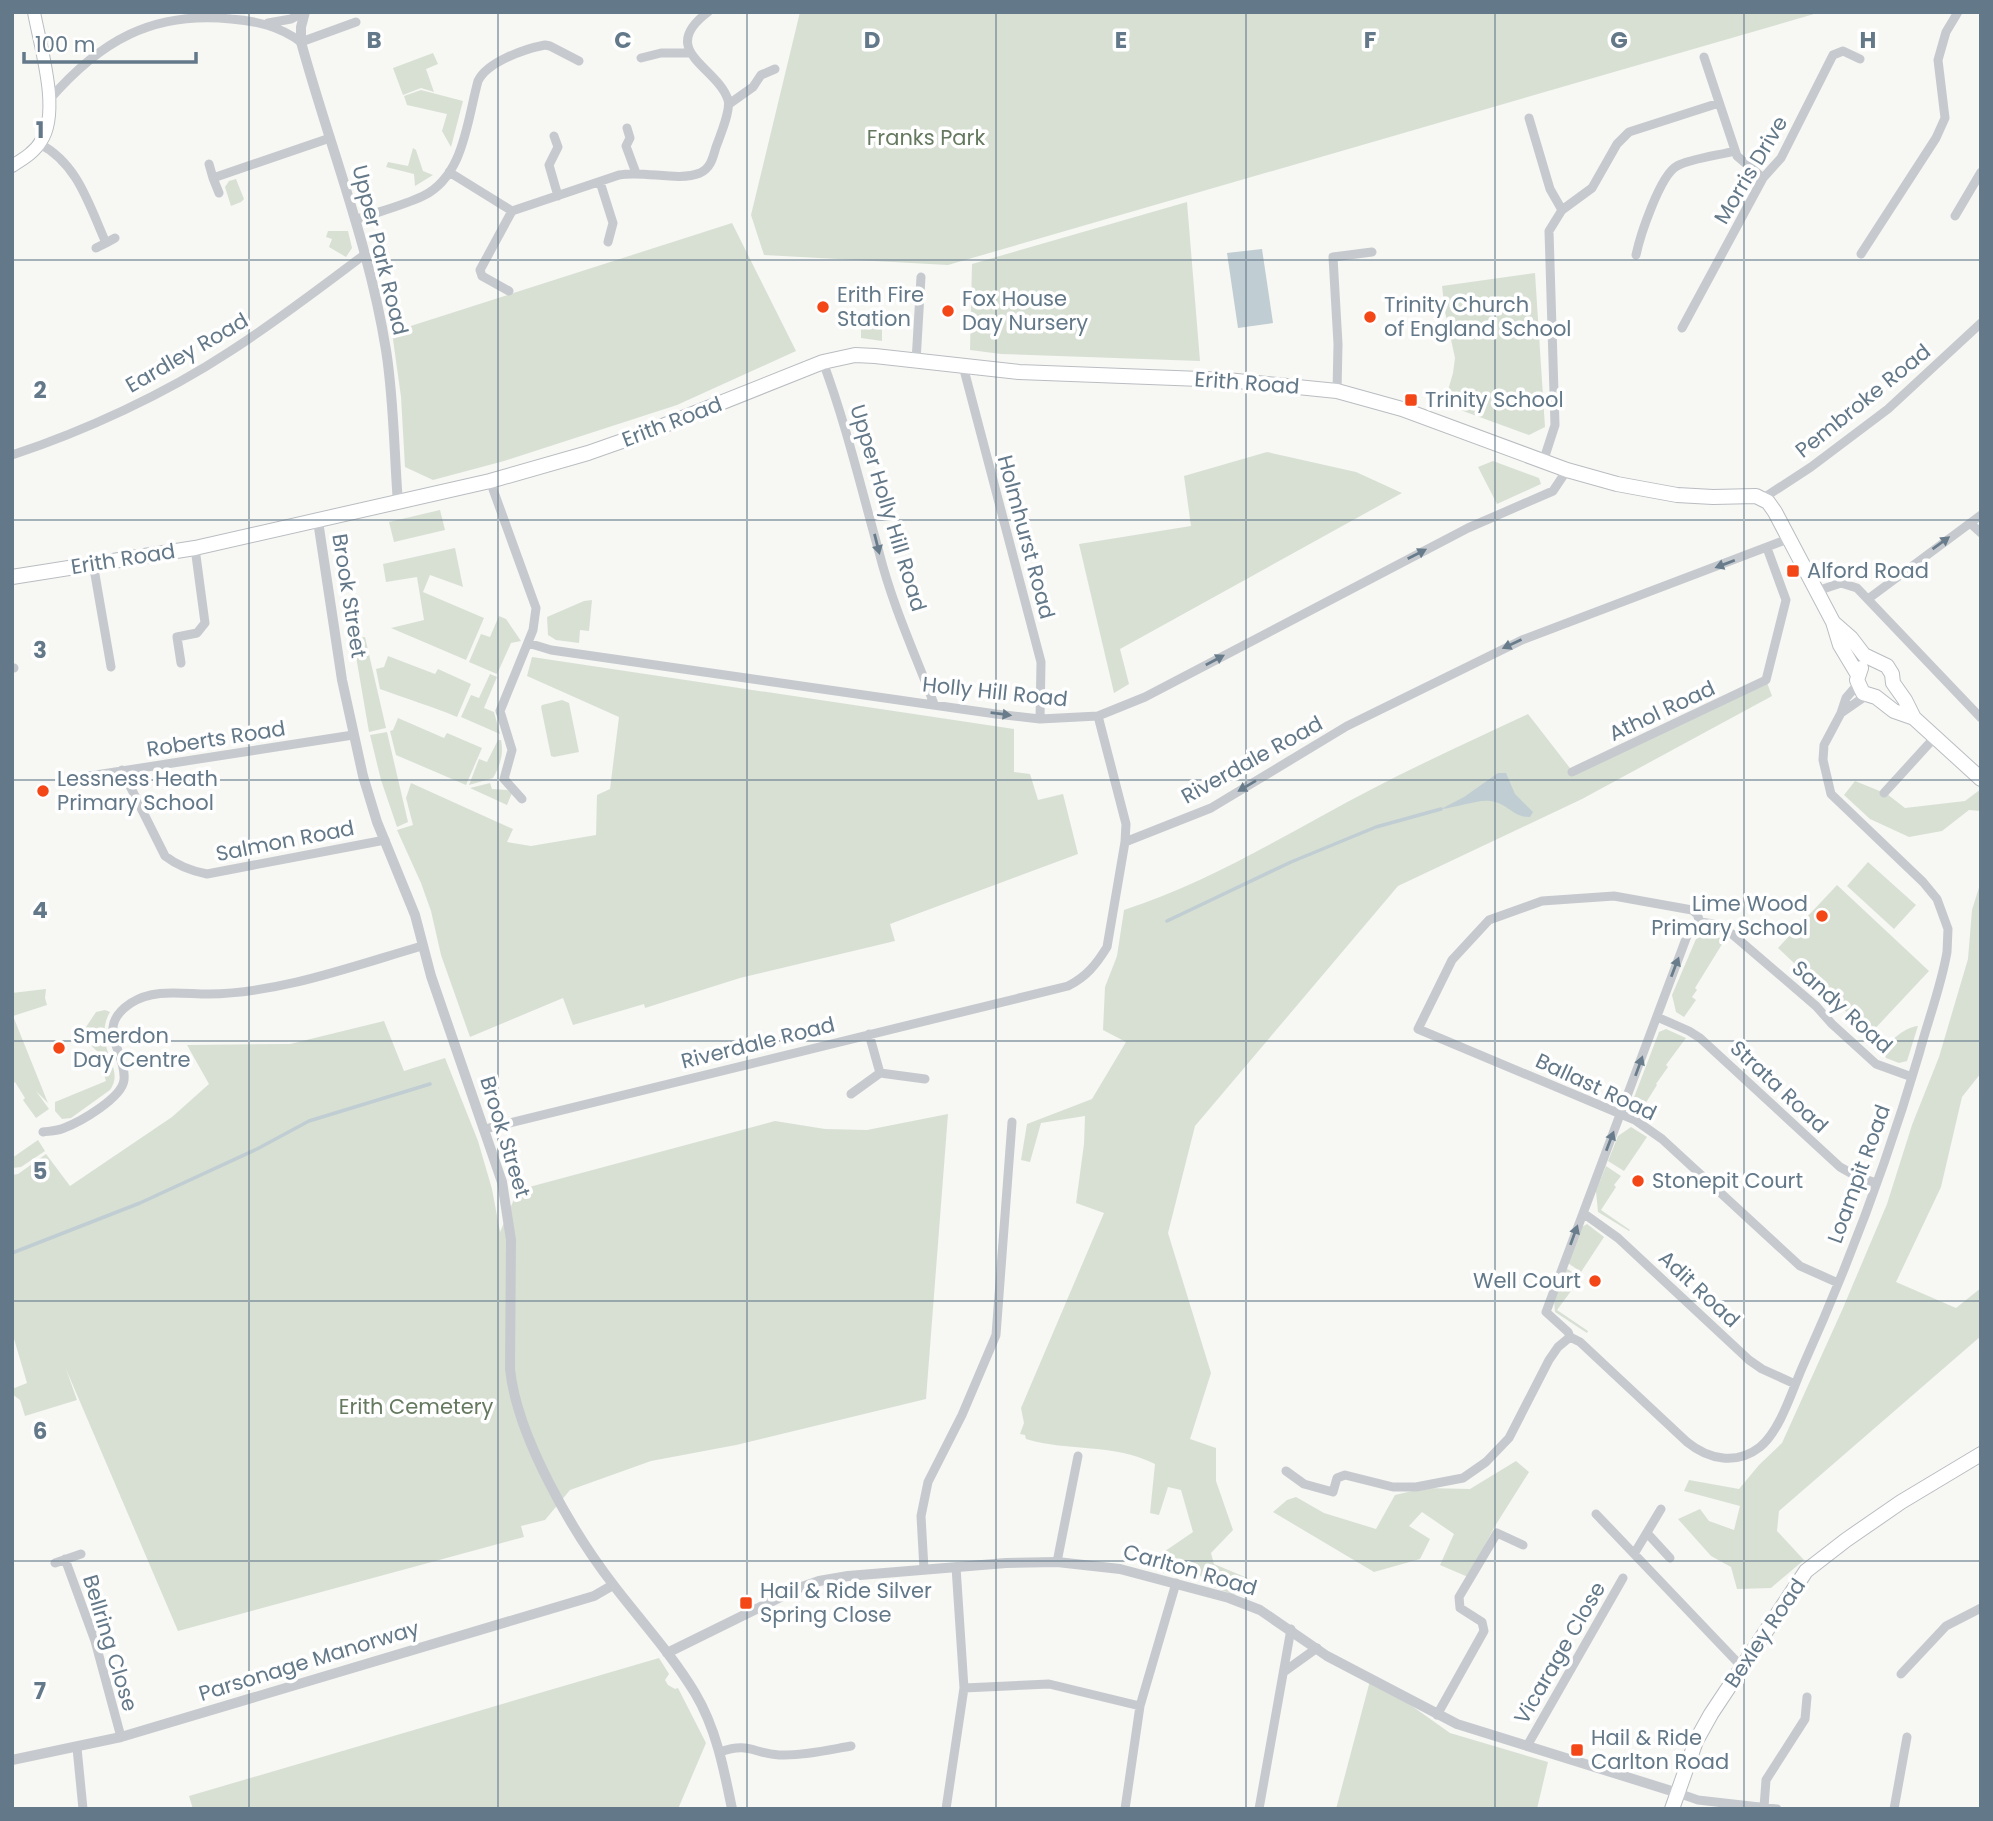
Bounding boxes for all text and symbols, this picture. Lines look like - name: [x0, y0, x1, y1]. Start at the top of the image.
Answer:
- scale bar: [24, 21, 196, 65]
- text: B: [366, 24, 382, 56]
- text: C: [614, 24, 632, 56]
- text: D: [864, 24, 880, 56]
- text: E: [1115, 24, 1127, 56]
- text: F: [1364, 24, 1376, 56]
- text: G: [1610, 24, 1628, 56]
- text: H: [1860, 24, 1876, 56]
- text: 100 m: [35, 30, 95, 59]
- street label: Morris Drive: [1707, 110, 1794, 229]
- text: 1: [36, 114, 44, 146]
- park label: Franks Park: [867, 123, 985, 152]
- street label: Upper Park Road: [345, 162, 416, 338]
- place label: Erith Fire Station: [837, 280, 924, 333]
- place label: Fox House Day Nursery: [962, 284, 1088, 337]
- place label: Trinity Church of England School: [1384, 290, 1572, 343]
- marker: Erith Fire Station: [815, 299, 831, 315]
- marker: Fox House Day Nursery: [940, 303, 956, 319]
- street label: Eardley Road: [120, 306, 253, 399]
- marker: Trinity Church of England School: [1362, 309, 1378, 325]
- street label: Pembroke Road: [1789, 337, 1936, 464]
- street label: Erith Road: [1194, 364, 1300, 401]
- text: 2: [33, 374, 47, 406]
- place label: Trinity School: [1425, 385, 1564, 414]
- street label: Erith Road: [618, 389, 726, 454]
- marker: Trinity School: [1403, 392, 1419, 408]
- street label: Upper Holly Hill Road: [843, 401, 934, 615]
- street label: Holmhurst Road: [991, 452, 1062, 622]
- street label: Brook Street: [325, 532, 374, 660]
- one-way arrow: [872, 534, 883, 556]
- street label: Erith Road: [69, 536, 177, 581]
- one-way arrow: [1932, 536, 1950, 550]
- one-way arrow: [1407, 548, 1426, 560]
- place label: Alford Road: [1807, 556, 1929, 585]
- one-way arrow: [1714, 559, 1735, 570]
- marker: Alford Road: [1785, 563, 1801, 579]
- text: 3: [33, 634, 47, 666]
- one-way arrow: [1502, 639, 1522, 650]
- one-way arrow: [1205, 654, 1225, 666]
- street label: Holly Hill Road: [921, 669, 1069, 714]
- street label: Athol Road: [1604, 673, 1720, 748]
- one-way arrow: [990, 709, 1012, 720]
- street label: Riverdale Road: [1176, 709, 1328, 810]
- street label: Roberts Road: [144, 713, 287, 764]
- place label: Lessness Heath Primary School: [57, 764, 218, 817]
- one-way arrow: [1237, 780, 1257, 793]
- marker: Lessness Heath Primary School: [35, 783, 51, 799]
- street label: Salmon Road: [213, 813, 357, 868]
- place label: Lime Wood Primary School: [1651, 889, 1808, 942]
- text: 4: [32, 894, 48, 926]
- marker: Lime Wood Primary School: [1814, 908, 1830, 924]
- street label: Sandy Road: [1786, 954, 1899, 1060]
- one-way arrow: [1670, 957, 1681, 978]
- street label: Riverdale Road: [678, 1009, 838, 1076]
- place label: Smerdon Day Centre: [73, 1021, 191, 1074]
- street label: Strata Road: [1724, 1034, 1835, 1140]
- marker: Smerdon Day Centre: [51, 1040, 67, 1056]
- street label: Ballast Road: [1531, 1046, 1661, 1127]
- one-way arrow: [1633, 1055, 1644, 1076]
- street label: Brook Street: [473, 1073, 538, 1201]
- street label: Loampit Road: [1820, 1100, 1897, 1247]
- one-way arrow: [1605, 1130, 1616, 1151]
- text: 5: [33, 1155, 47, 1187]
- place label: Stonepit Court: [1652, 1166, 1803, 1195]
- marker: Stonepit Court: [1630, 1173, 1646, 1189]
- one-way arrow: [1568, 1225, 1579, 1246]
- street label: Adit Road: [1652, 1243, 1746, 1334]
- place label: Well Court: [1473, 1266, 1581, 1295]
- marker: Well Court: [1587, 1273, 1603, 1289]
- park label: Erith Cemetery: [339, 1392, 494, 1421]
- text: 6: [33, 1415, 47, 1447]
- street label: Carlton Road: [1120, 1537, 1261, 1602]
- street label: Bellring Close: [76, 1571, 145, 1715]
- street label: Bexley Road: [1717, 1572, 1812, 1693]
- place label: Hail & Ride Silver Spring Close: [760, 1576, 932, 1629]
- street label: Vicarage Close: [1507, 1576, 1612, 1729]
- marker: Hail & Ride Silver Spring Close: [738, 1595, 754, 1611]
- street label: Parsonage Manorway: [195, 1613, 423, 1708]
- text: 7: [34, 1675, 46, 1707]
- place label: Hail & Ride Carlton Road: [1591, 1723, 1729, 1776]
- marker: Hail & Ride Carlton Road: [1569, 1742, 1585, 1758]

